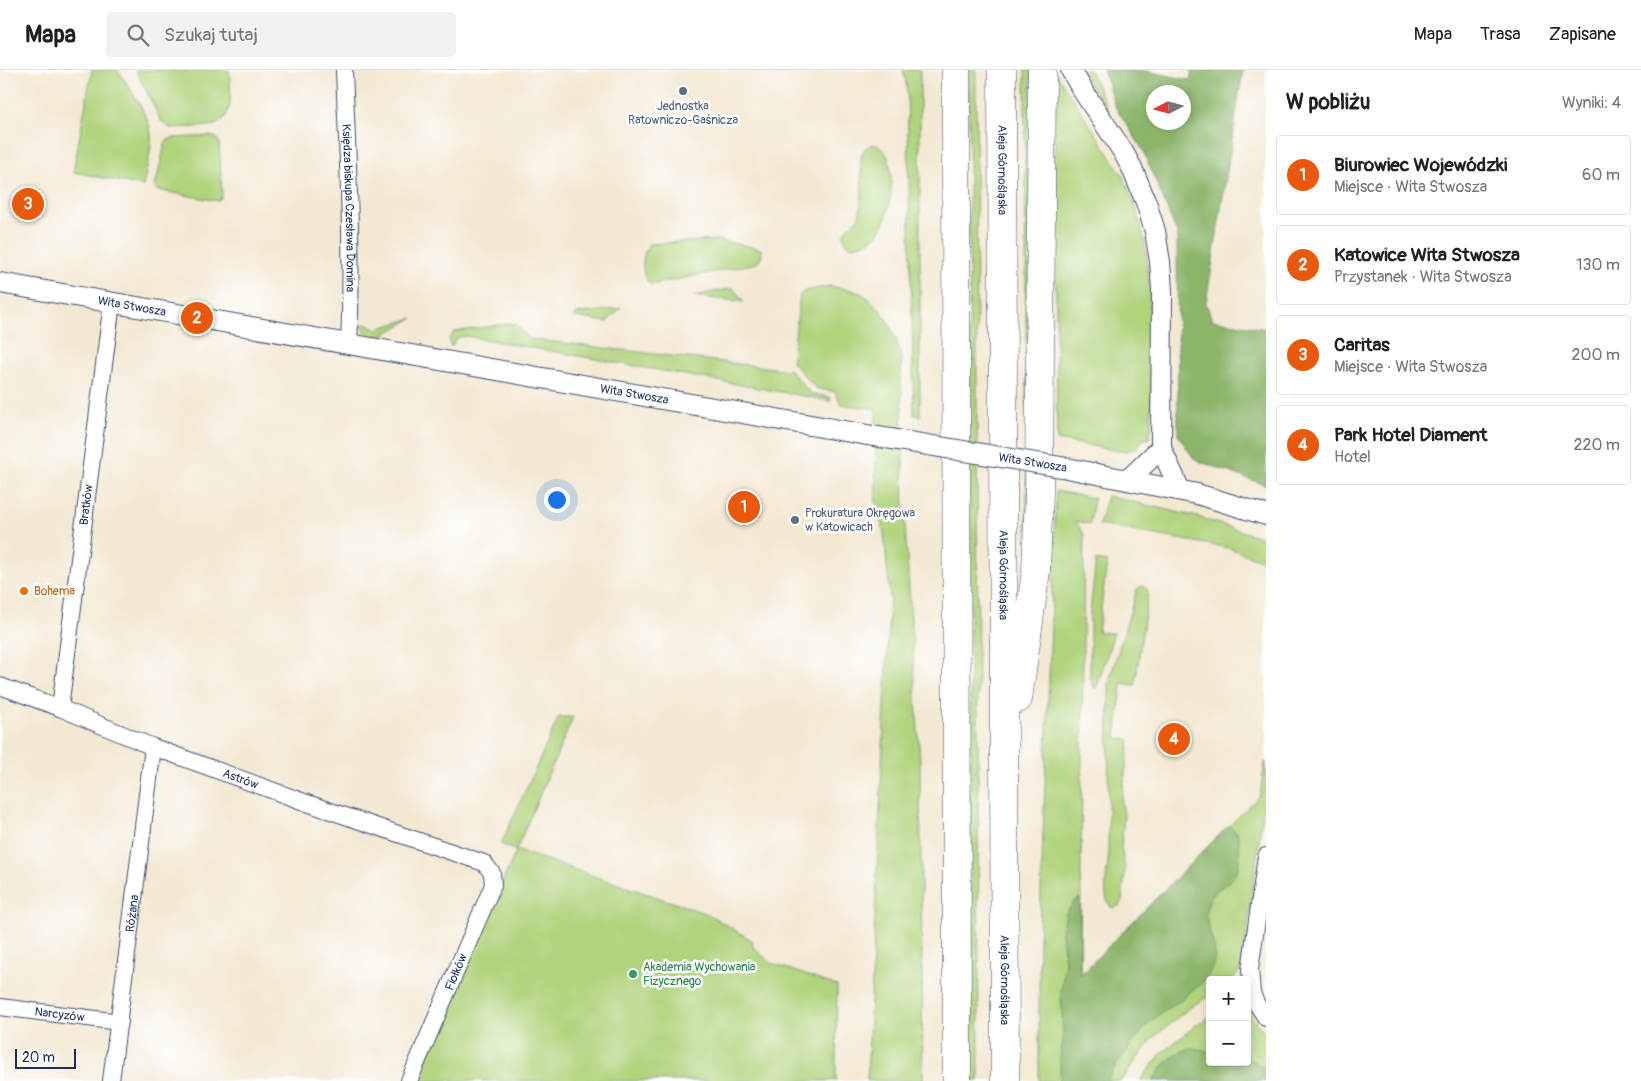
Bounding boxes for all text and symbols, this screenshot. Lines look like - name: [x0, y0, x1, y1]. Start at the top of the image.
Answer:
- search box: [106, 12, 456, 57]
- text: Mapa: [25, 20, 76, 49]
- icon: search: [124, 21, 152, 49]
- text: Szukaj tutaj: [164, 23, 258, 47]
- text: Mapa: [1414, 23, 1452, 46]
- text: Trasa: [1480, 23, 1521, 46]
- text: Zapisane: [1549, 23, 1616, 46]
- marker: Jednostka Ratowniczo-Gaśnicza: [677, 85, 689, 97]
- north arrow: [1146, 85, 1191, 130]
- text: W pobliżu: [1286, 89, 1370, 116]
- text: Wyniki: 4: [1562, 93, 1621, 113]
- place label: Jednostka Ratowniczo-Gaśnicza: [628, 99, 738, 128]
- street label: Księdza biskupa Czesława Domina: [338, 123, 357, 293]
- street label: Aleja Górnośląska: [994, 125, 1009, 216]
- text: Biurowiec Wojewódzki: [1334, 153, 1507, 177]
- text: 1: [1300, 165, 1306, 185]
- text: 60 m: [1582, 165, 1620, 185]
- text: Miejsce · Wita Stwosza: [1334, 177, 1487, 197]
- pin: 3: [12, 185, 44, 223]
- text: Katowice Wita Stwosza: [1334, 243, 1520, 267]
- text: 2: [1299, 255, 1307, 275]
- text: 130 m: [1576, 255, 1620, 275]
- text: Przystanek · Wita Stwosza: [1334, 267, 1512, 287]
- street label: Wita Stwosza: [97, 293, 168, 320]
- pin: 2: [181, 299, 213, 337]
- text: Caritas: [1334, 333, 1390, 357]
- text: 3: [1299, 345, 1307, 365]
- text: 200 m: [1572, 345, 1620, 365]
- text: Miejsce · Wita Stwosza: [1334, 357, 1487, 377]
- street label: Wita Stwosza: [599, 381, 670, 408]
- text: Park Hotel Diament: [1334, 423, 1488, 447]
- text: 4: [1298, 435, 1308, 455]
- text: 220 m: [1574, 435, 1620, 455]
- text: Hotel: [1334, 447, 1371, 467]
- street label: Wita Stwosza: [997, 450, 1068, 476]
- street label: Bratków: [77, 483, 97, 526]
- your location: [544, 487, 570, 513]
- pin: 1: [728, 488, 760, 526]
- place label: Prokuratura Okręgowa w Katowicach: [805, 506, 916, 535]
- marker: Prokuratura Okręgowa w Katowicach: [789, 514, 801, 526]
- street label: Aleja Górnośląska: [995, 530, 1011, 621]
- place label: Bohema: [34, 584, 75, 599]
- marker: Bohema: [18, 585, 30, 597]
- pin: 4: [1158, 720, 1190, 758]
- street label: Astrów: [221, 766, 260, 793]
- street label: Różana: [123, 893, 142, 933]
- street label: Aleja Górnośląska: [997, 935, 1012, 1026]
- street label: Fiołków: [442, 952, 471, 993]
- place label: Akademia Wychowania Fizycznego: [643, 960, 756, 989]
- marker: Akademia Wychowania Fizycznego: [627, 968, 639, 980]
- map controls: [1206, 976, 1251, 1066]
- button: +: [1206, 976, 1251, 1021]
- street label: Narcyzów: [34, 1004, 85, 1025]
- button: −: [1206, 1021, 1251, 1066]
- scale bar: [15, 1046, 76, 1069]
- text: 20 m: [22, 1049, 55, 1066]

